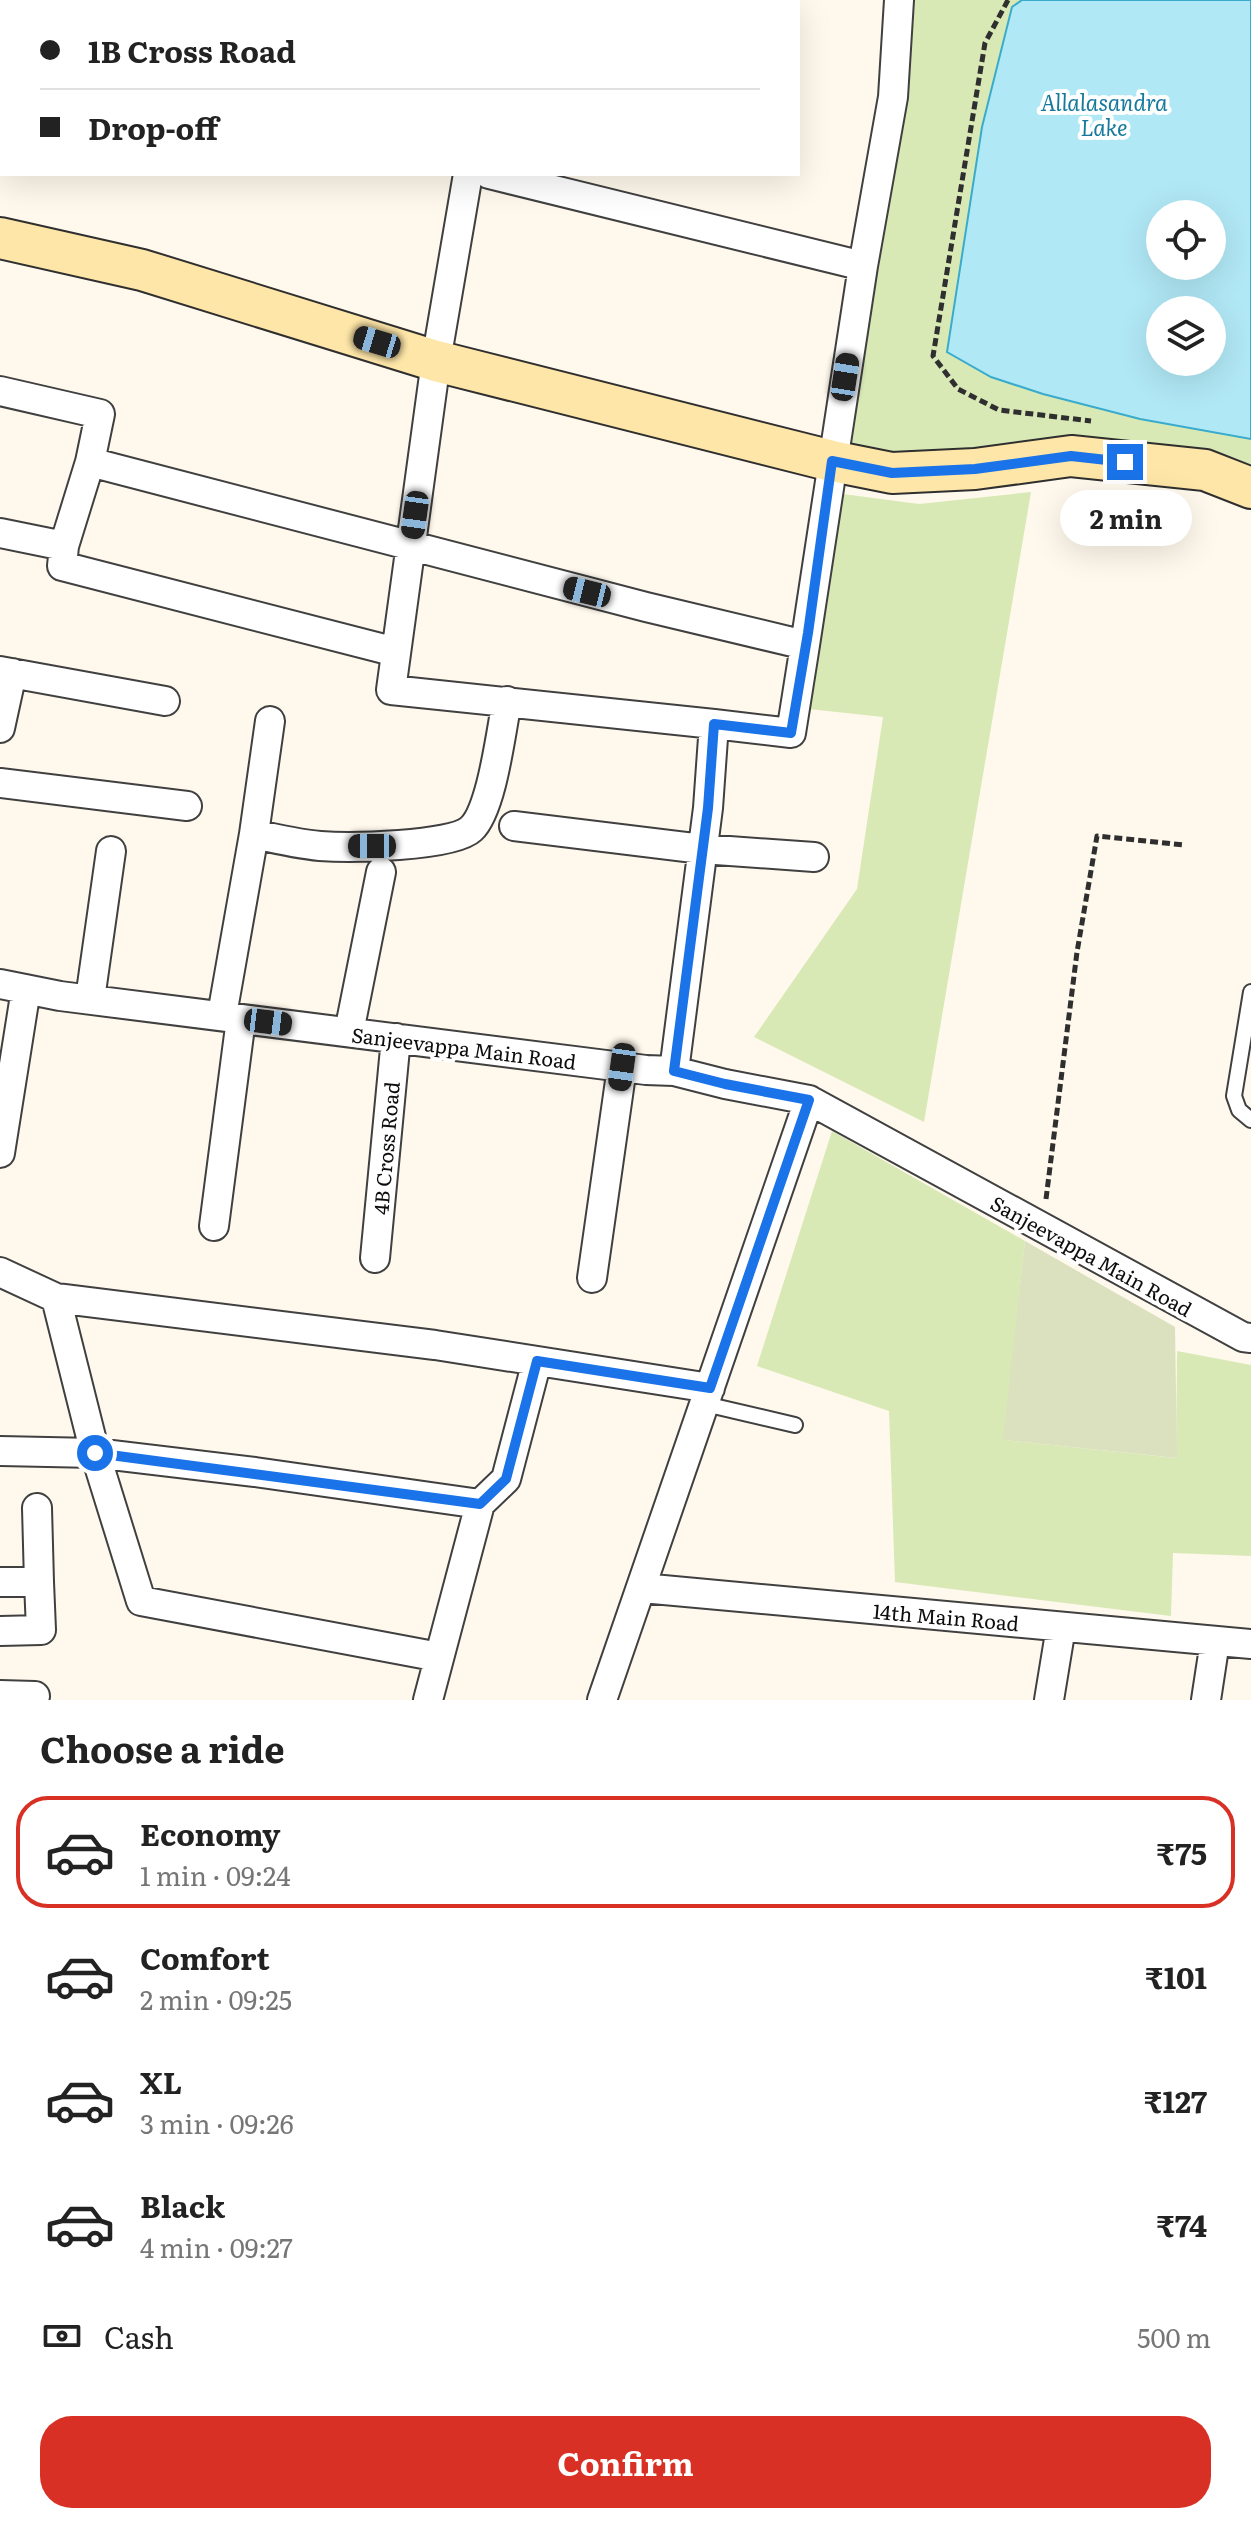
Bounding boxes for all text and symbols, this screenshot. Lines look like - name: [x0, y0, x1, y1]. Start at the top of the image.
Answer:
- text: 1B Cross Road: [88, 28, 296, 72]
- water label: Allalasandra Lake: [1040, 85, 1168, 143]
- text: Drop-off: [88, 105, 218, 149]
- map controls: [1146, 200, 1226, 376]
- button: locate: [1146, 200, 1226, 280]
- button: layers: [1146, 296, 1226, 376]
- car: [351, 324, 403, 360]
- car: [829, 351, 861, 403]
- route end: [1107, 444, 1143, 480]
- car: [400, 490, 430, 540]
- callout: 2 min: [1059, 490, 1191, 546]
- text: 2 min: [1090, 498, 1162, 537]
- car: [561, 575, 613, 609]
- car: [348, 834, 396, 858]
- car: [243, 1007, 293, 1037]
- street label: Sanjeevappa Main Road: [350, 1018, 578, 1076]
- car: [607, 1042, 637, 1092]
- street label: 4B Cross Road: [364, 1080, 406, 1216]
- street label: Sanjeevappa Main Road: [986, 1187, 1198, 1323]
- route start: [77, 1435, 113, 1471]
- street label: 14th Main Road: [872, 1595, 1020, 1637]
- text: Choose a ride: [40, 1721, 285, 1774]
- text: Economy: [140, 1811, 280, 1855]
- icon: car: [44, 1816, 116, 1888]
- text: ₹75: [1156, 1830, 1207, 1874]
- text: 1 min · 09:24: [140, 1855, 290, 1894]
- text: Comfort: [140, 1935, 270, 1979]
- icon: car: [44, 1940, 116, 2012]
- text: ₹101: [1145, 1954, 1207, 1998]
- text: 2 min · 09:25: [140, 1979, 292, 2018]
- text: XL: [140, 2059, 182, 2103]
- icon: car: [44, 2064, 116, 2136]
- text: ₹127: [1144, 2078, 1207, 2122]
- text: 3 min · 09:26: [140, 2103, 294, 2142]
- text: Black: [140, 2183, 225, 2227]
- icon: car: [44, 2188, 116, 2260]
- text: ₹74: [1156, 2202, 1207, 2246]
- text: 4 min · 09:27: [140, 2227, 293, 2266]
- icon: cash: [40, 2314, 84, 2358]
- text: Cash: [104, 2314, 174, 2358]
- text: 500 m: [1137, 2317, 1211, 2356]
- button: Confirm: [40, 2416, 1211, 2508]

